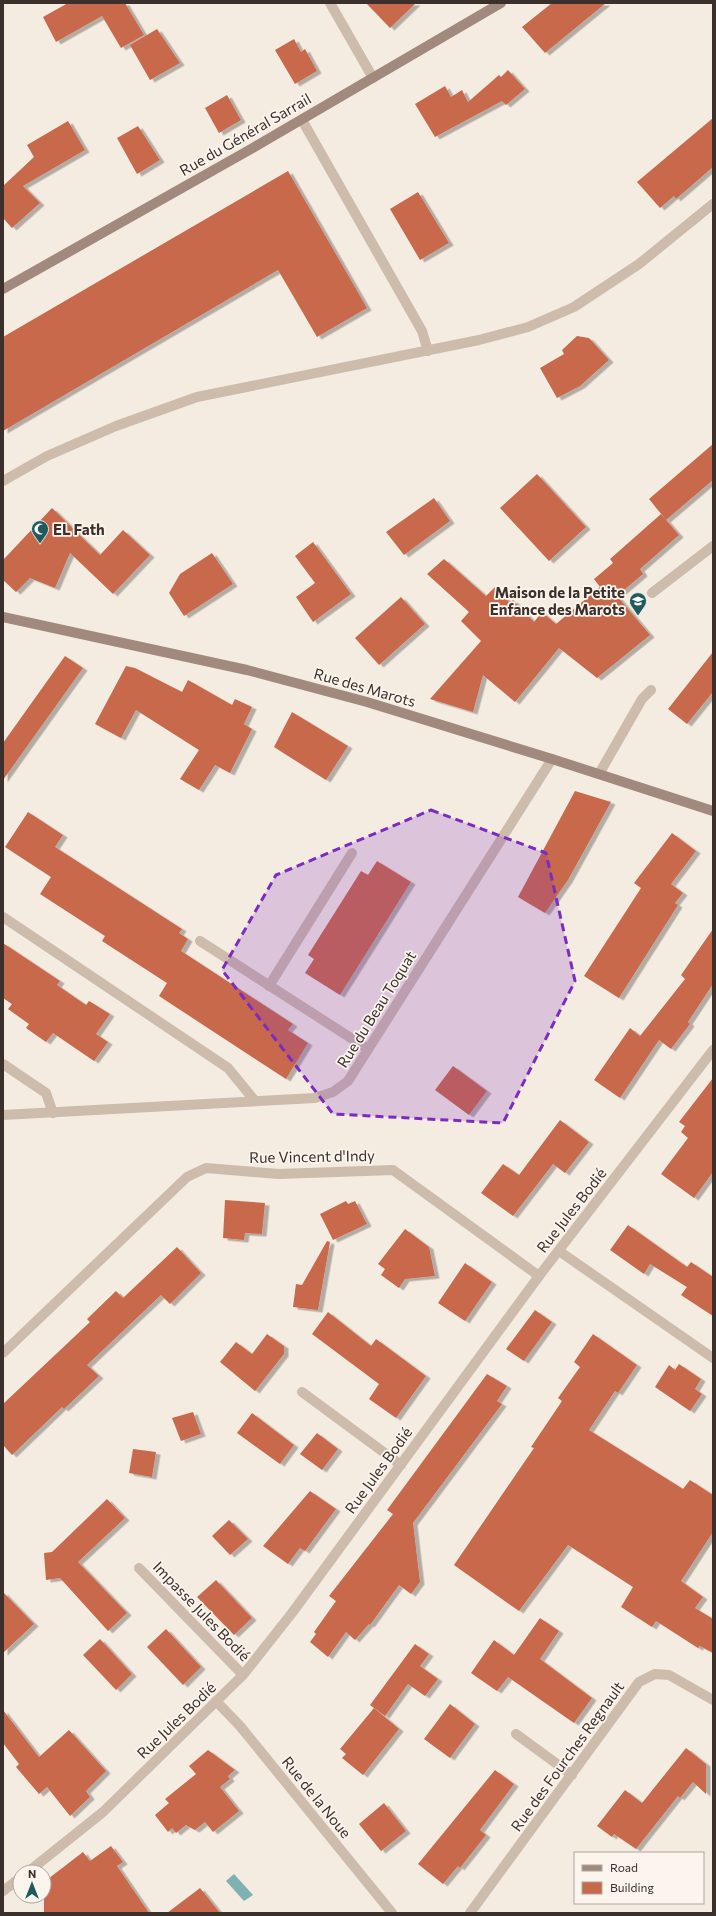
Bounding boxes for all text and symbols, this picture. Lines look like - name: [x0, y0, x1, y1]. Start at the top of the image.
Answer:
- street label: Rue du Général Sarrail: [176, 89, 314, 179]
- mosque icon: EL Fath: [30, 519, 50, 544]
- place label: EL Fath: [53, 520, 105, 538]
- place label: Maison de la Petite Enfance des Marots: [490, 583, 625, 618]
- school or university icon: Maison de la Petite Enfance des Marots: [628, 591, 648, 616]
- street label: Rue des Marots: [312, 664, 418, 710]
- street label: Rue du Beau Toquat: [333, 947, 419, 1071]
- street label: Rue Vincent d'Indy: [249, 1146, 375, 1166]
- street label: Rue Jules Bodié: [532, 1164, 610, 1256]
- street label: Rue Jules Bodié: [341, 1423, 415, 1517]
- street label: Impasse Jules Bodié: [150, 1557, 254, 1665]
- street label: Rue Jules Bodié: [133, 1678, 219, 1762]
- street label: Rue des Fourches Regnault: [507, 1678, 627, 1834]
- street label: Rue de la Noue: [279, 1753, 355, 1841]
- legend: [574, 1852, 704, 1904]
- text: Road: [610, 1860, 638, 1874]
- north arrow: [12, 1864, 52, 1904]
- text: N: [28, 1867, 36, 1880]
- text: Building: [610, 1880, 654, 1894]

